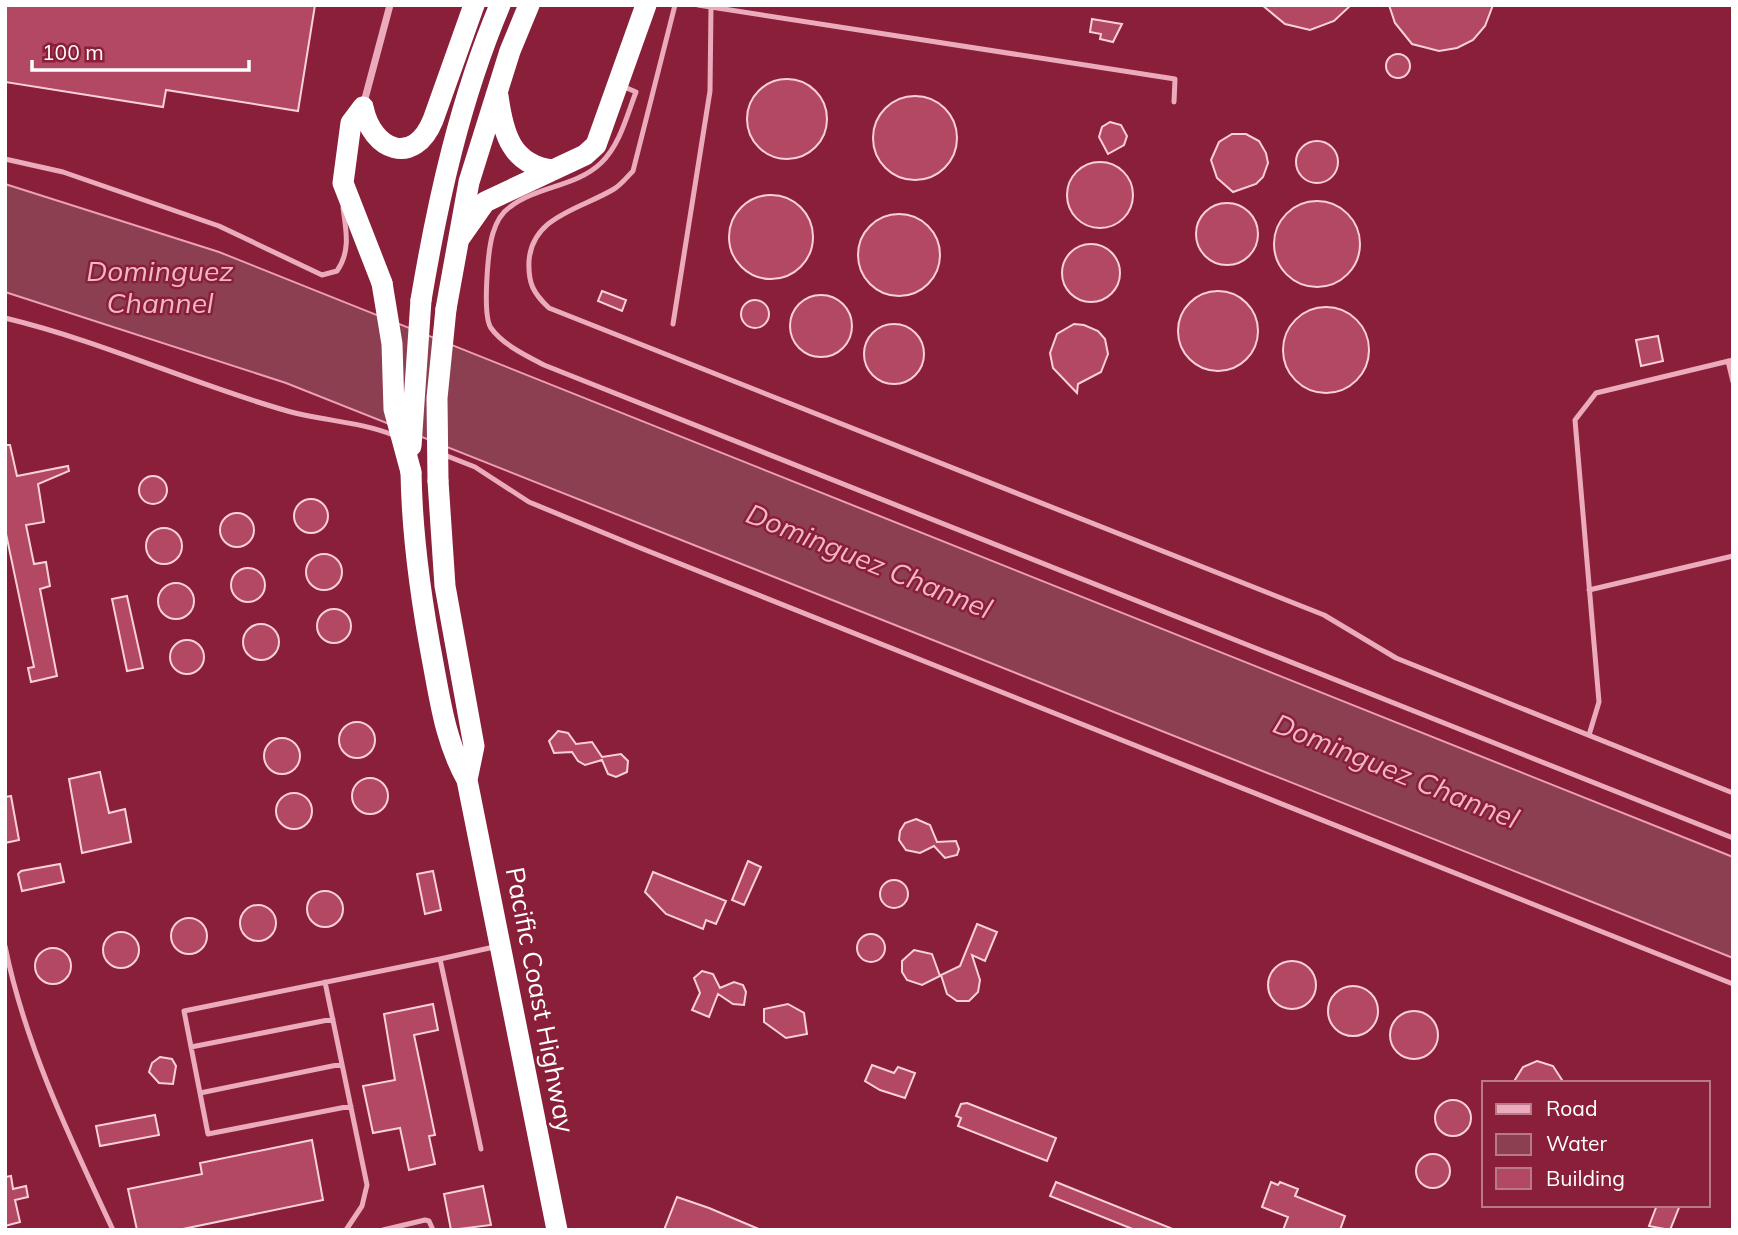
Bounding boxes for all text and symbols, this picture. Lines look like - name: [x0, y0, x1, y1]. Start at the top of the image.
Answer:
- scale bar: [32, 28, 248, 72]
- text: 100 m: [42, 39, 104, 65]
- water label: Dominguez Channel: [86, 253, 234, 320]
- water label: Dominguez Channel: [741, 495, 997, 626]
- water label: Dominguez Channel: [1268, 705, 1524, 836]
- street label: Pacific Coast Highway: [499, 864, 582, 1136]
- legend: [1482, 1081, 1710, 1207]
- text: Road: [1546, 1095, 1597, 1121]
- text: Water: [1546, 1130, 1607, 1156]
- text: Building: [1546, 1165, 1625, 1191]

